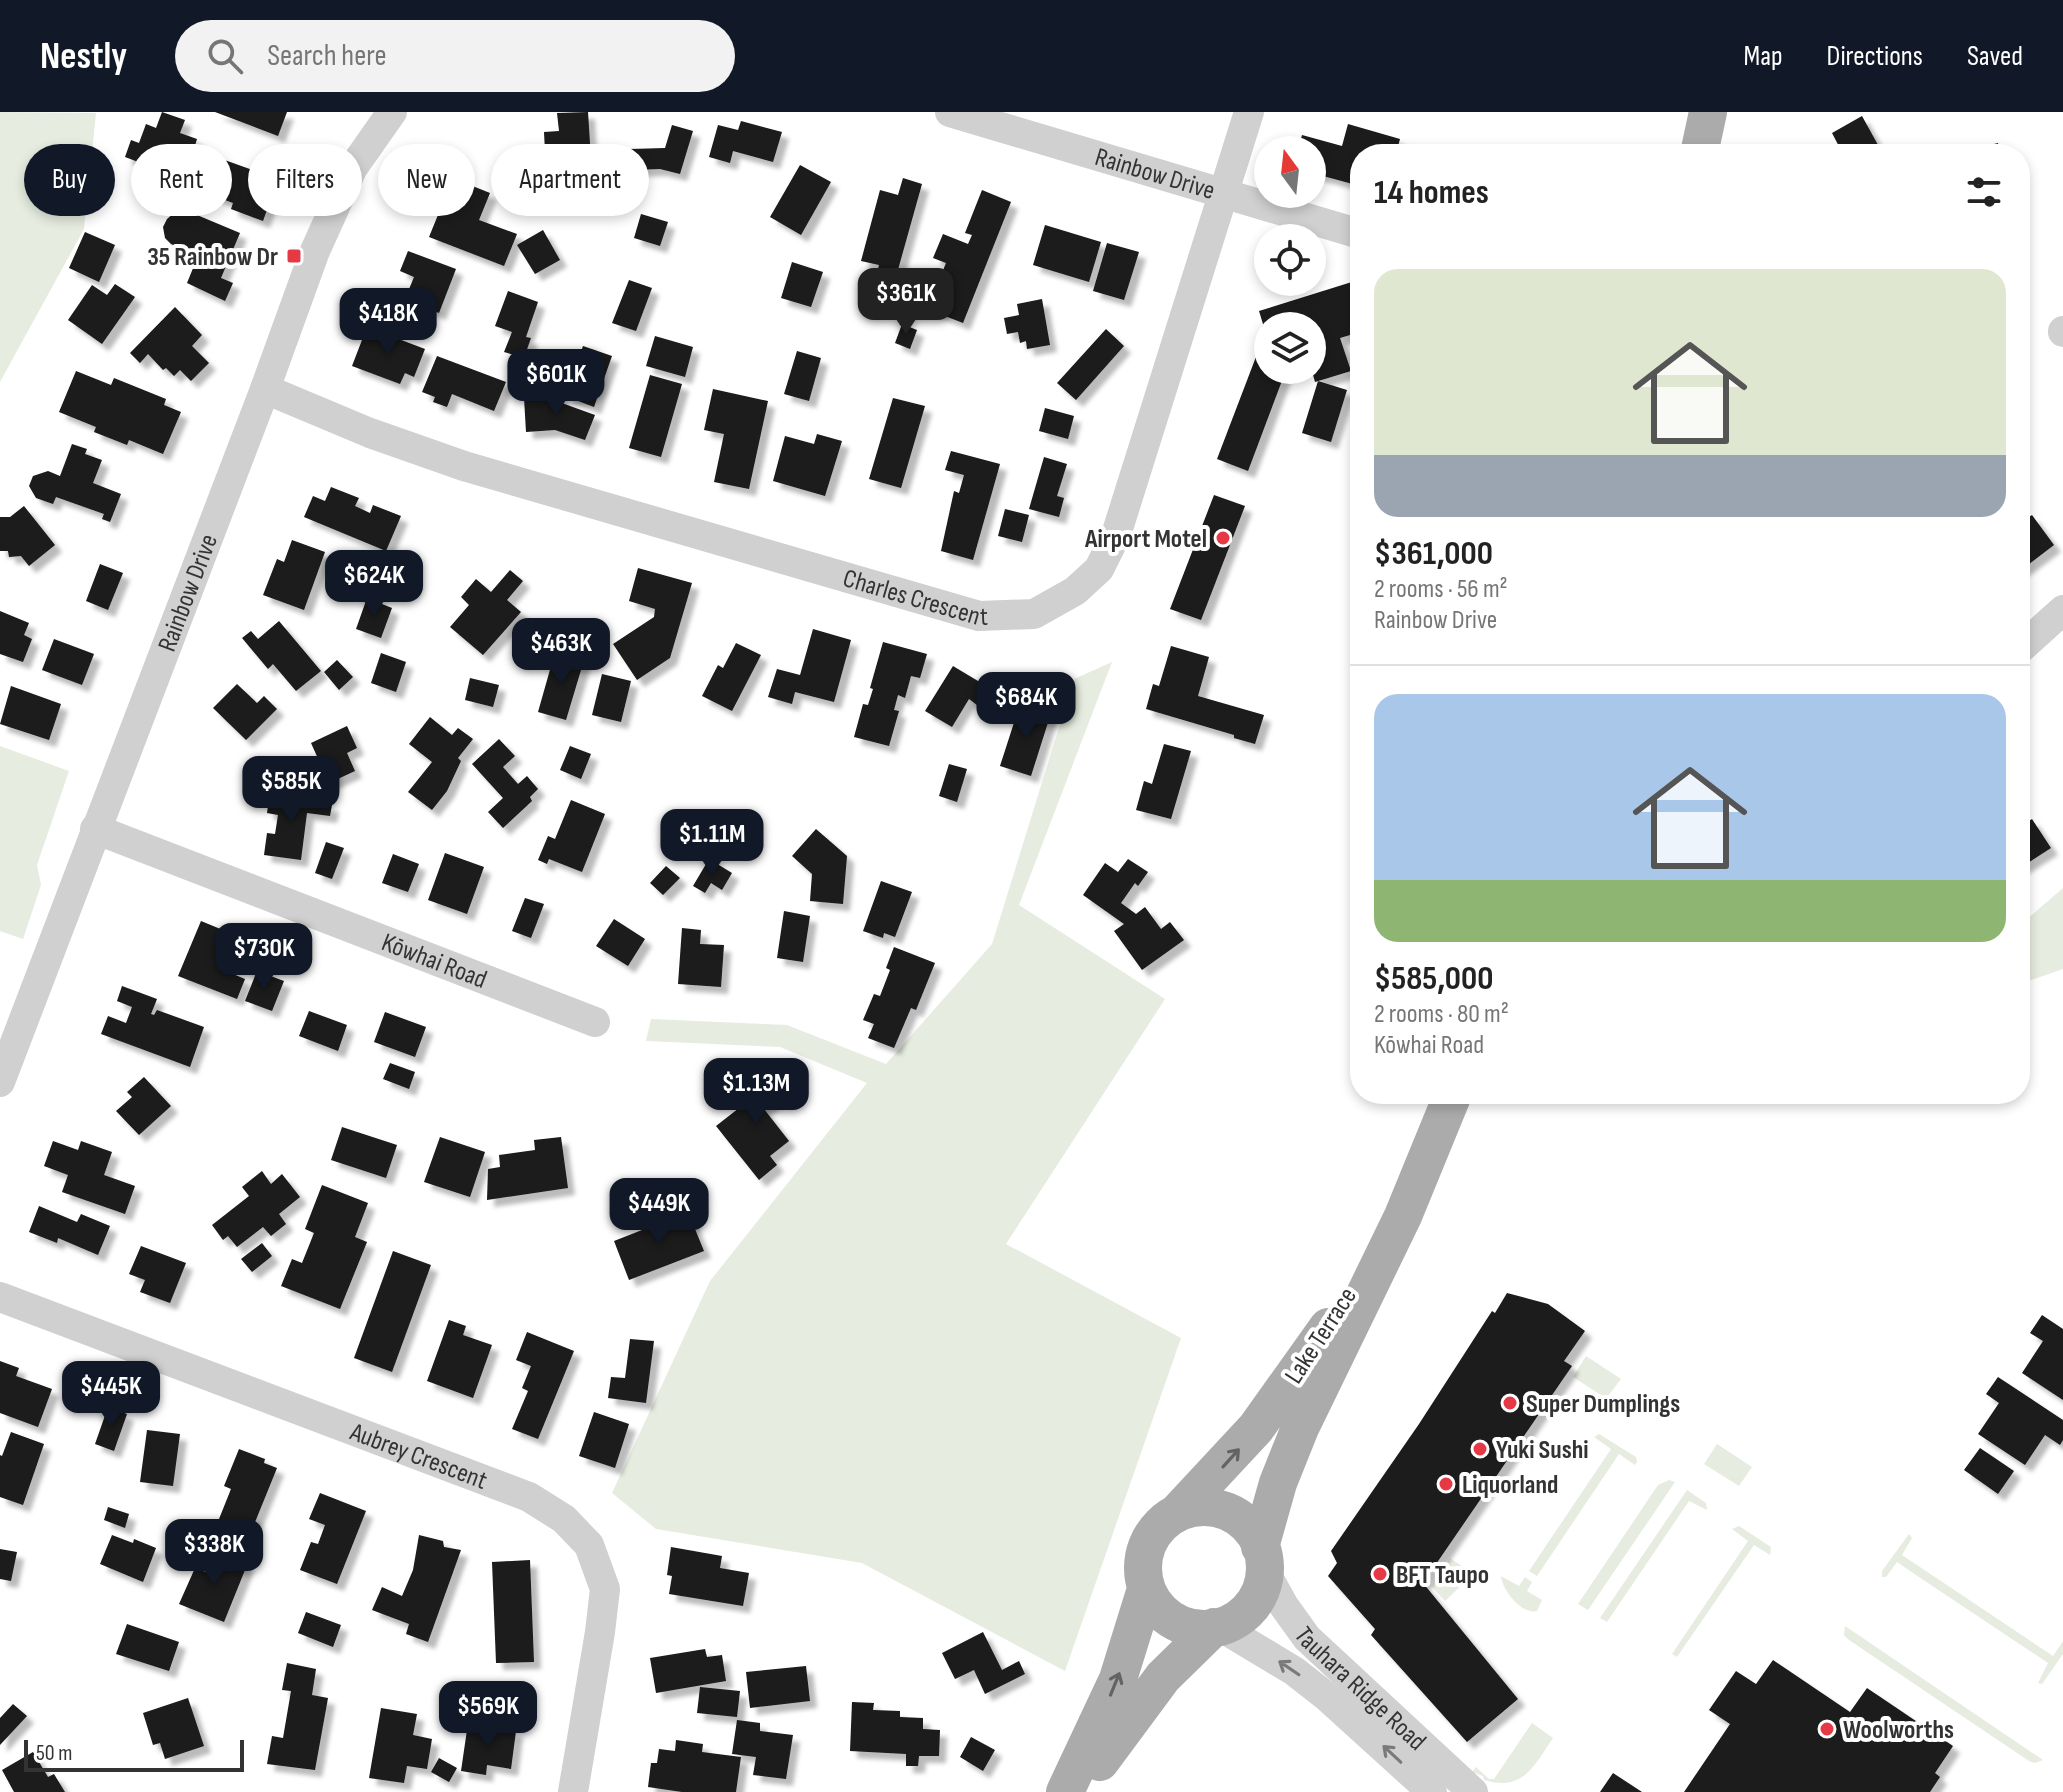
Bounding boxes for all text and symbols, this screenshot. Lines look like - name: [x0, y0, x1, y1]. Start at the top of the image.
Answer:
- search box: [175, 20, 735, 92]
- text: Nestly: [40, 34, 127, 79]
- icon: search: [203, 34, 247, 78]
- text: Search here: [267, 38, 386, 74]
- text: Map: [1744, 40, 1783, 73]
- text: Directions: [1827, 40, 1923, 73]
- text: Saved: [1967, 40, 2023, 73]
- north arrow: [1254, 136, 1326, 208]
- map controls: [1254, 136, 1326, 384]
- street label: Rainbow Drive: [1091, 142, 1218, 207]
- chip: Buy: [24, 144, 115, 216]
- chip: Rent: [131, 144, 232, 216]
- chip: Filters: [248, 144, 362, 216]
- chip: New: [378, 144, 475, 216]
- chip: Apartment: [491, 144, 649, 216]
- icon: filters: [1962, 170, 2006, 214]
- text: 14 homes: [1374, 172, 1489, 213]
- button: locate: [1254, 224, 1326, 296]
- place label: 35 Rainbow Dr: [147, 242, 278, 273]
- marker: 35 Rainbow Dr: [285, 247, 303, 265]
- pin: $361K: [850, 268, 962, 336]
- text: $361K: [876, 278, 936, 309]
- pin: $418K: [332, 288, 444, 356]
- text: $418K: [358, 298, 418, 329]
- button: layers: [1254, 312, 1326, 384]
- icon: home: [1618, 321, 1762, 465]
- pin: $601K: [500, 349, 612, 417]
- text: $601K: [525, 359, 587, 390]
- place label: Airport Motel: [1084, 524, 1207, 555]
- marker: Airport Motel: [1214, 529, 1232, 547]
- street label: Rainbow Drive: [152, 530, 225, 656]
- text: $361,000: [1374, 533, 1493, 574]
- pin: $624K: [318, 550, 430, 618]
- text: $624K: [343, 560, 405, 591]
- street label: Charles Crescent: [839, 563, 988, 633]
- text: 2 rooms · 56 m²: [1374, 574, 1508, 605]
- text: Rainbow Drive: [1374, 605, 1497, 636]
- pin: $463K: [505, 618, 617, 686]
- text: $463K: [530, 628, 592, 659]
- pin: $684K: [970, 672, 1082, 740]
- text: $684K: [994, 682, 1058, 713]
- icon: home: [1618, 746, 1762, 890]
- pin: $585K: [235, 756, 347, 824]
- text: $585K: [260, 766, 322, 797]
- pin: $1.11M: [647, 809, 777, 877]
- text: $1.11M: [678, 819, 746, 850]
- pin: $730K: [208, 923, 320, 991]
- street label: Kōwhai Road: [377, 927, 491, 996]
- text: $730K: [233, 933, 295, 964]
- text: $585,000: [1374, 958, 1493, 999]
- text: 2 rooms · 80 m²: [1374, 999, 1509, 1030]
- text: Kōwhai Road: [1374, 1030, 1484, 1061]
- pin: $1.13M: [691, 1058, 821, 1126]
- text: $1.13M: [722, 1068, 790, 1099]
- pin: $449K: [603, 1178, 715, 1246]
- text: $449K: [628, 1188, 690, 1219]
- street label: Lake Terrace: [1279, 1282, 1364, 1390]
- pin: $445K: [55, 1361, 167, 1429]
- text: $445K: [80, 1371, 142, 1402]
- place label: Super Dumplings: [1526, 1389, 1680, 1420]
- marker: Super Dumplings: [1501, 1394, 1519, 1412]
- street label: Aubrey Crescent: [345, 1417, 491, 1497]
- place label: Yuki Sushi: [1496, 1435, 1589, 1466]
- marker: Yuki Sushi: [1471, 1440, 1489, 1458]
- one-way arrow: [1221, 1448, 1239, 1468]
- place label: Liquorland: [1462, 1470, 1558, 1501]
- marker: Liquorland: [1437, 1475, 1455, 1493]
- pin: $338K: [158, 1519, 270, 1587]
- text: $338K: [183, 1529, 245, 1560]
- place label: BFT Taupo: [1396, 1560, 1489, 1591]
- marker: BFT Taupo: [1371, 1565, 1389, 1583]
- street label: Tauhara Ridge Road: [1287, 1621, 1432, 1758]
- one-way arrow: [1279, 1660, 1301, 1677]
- one-way arrow: [1109, 1672, 1124, 1697]
- pin: $569K: [432, 1681, 544, 1749]
- text: $569K: [457, 1691, 519, 1722]
- place label: Woolworths: [1843, 1715, 1954, 1746]
- marker: Woolworths: [1818, 1720, 1836, 1738]
- scale bar: [24, 1736, 244, 1772]
- text: 50 m: [36, 1740, 72, 1767]
- one-way arrow: [1382, 1746, 1402, 1764]

